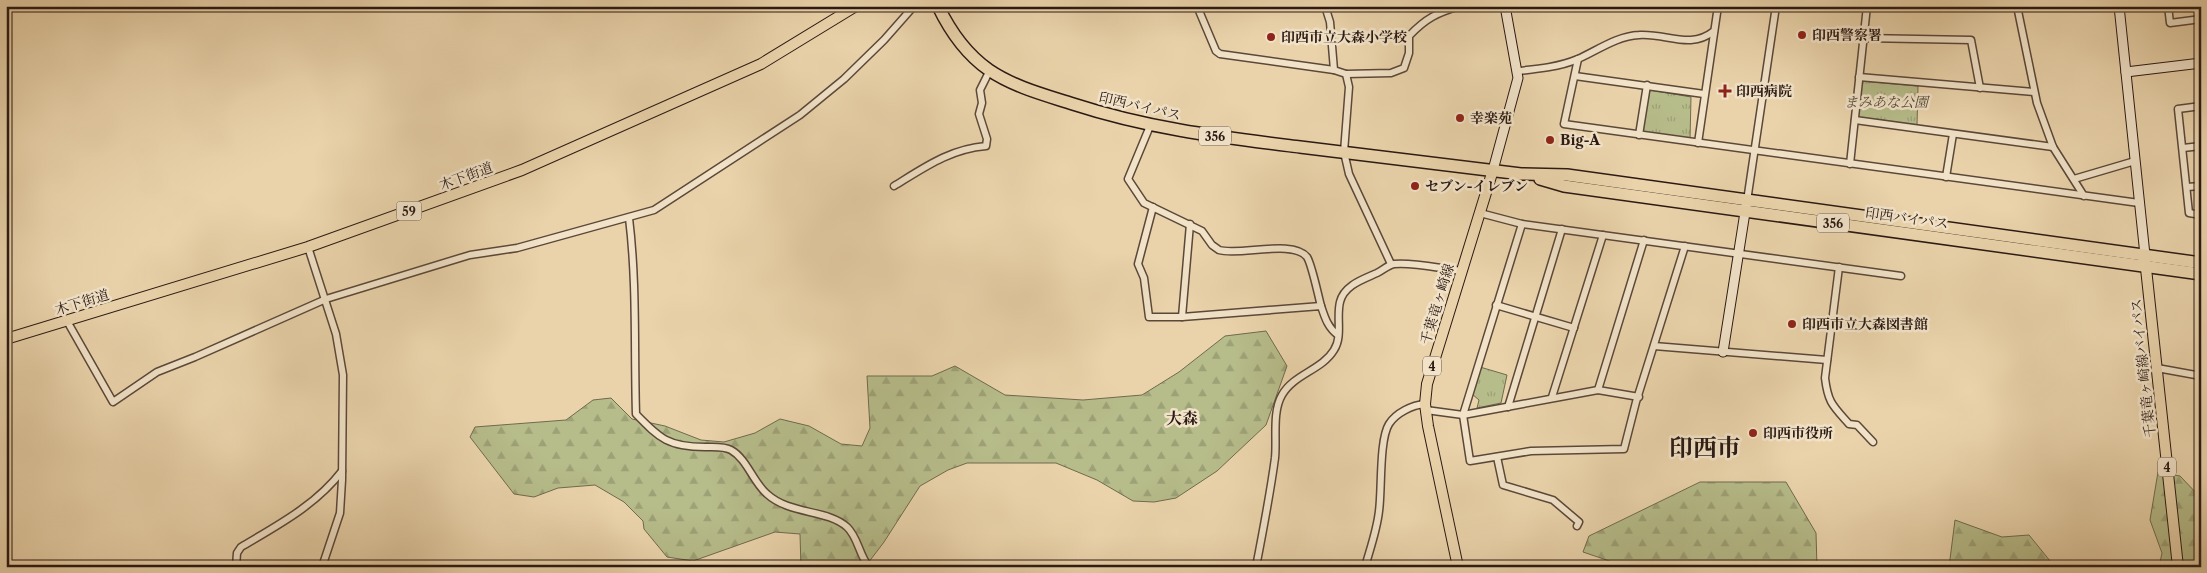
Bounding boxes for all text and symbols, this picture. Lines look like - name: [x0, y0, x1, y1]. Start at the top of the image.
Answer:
- place label: 印西警察署: [1812, 26, 1882, 44]
- place label: 印西市立大森小学校: [1281, 28, 1407, 46]
- marker: 印西警察署: [1796, 29, 1808, 41]
- marker: 印西市立大森小学校: [1265, 31, 1277, 43]
- place label: 印西病院: [1736, 82, 1792, 100]
- marker: 印西病院: [1718, 84, 1732, 98]
- street label: 印西バイパス: [1097, 88, 1183, 124]
- park label: まみあな公園: [1844, 93, 1930, 111]
- place label: 幸楽苑: [1470, 109, 1512, 127]
- marker: 幸楽苑: [1454, 112, 1466, 124]
- road number: 356: [1199, 126, 1231, 146]
- place label: Big-A: [1560, 131, 1601, 149]
- marker: Big-A: [1544, 134, 1556, 146]
- street label: 木下街道: [437, 158, 495, 194]
- place label: セブン-イレブン: [1425, 177, 1528, 195]
- marker: セブン-イレブン: [1409, 180, 1421, 192]
- road number: 59: [396, 202, 422, 220]
- street label: 印西バイパス: [1864, 203, 1950, 233]
- road number: 356: [1817, 214, 1849, 232]
- street label: 千葉竜ヶ崎線: [1416, 261, 1458, 347]
- street label: 木下街道: [53, 285, 111, 319]
- street label: 千葉竜ヶ崎線バイパス: [2127, 298, 2159, 438]
- place label: 印西市立大森図書館: [1802, 315, 1928, 333]
- marker: 印西市立大森図書館: [1786, 318, 1798, 330]
- road number: 4: [1423, 356, 1441, 376]
- district label: 大森: [1166, 408, 1198, 428]
- place label: 印西市役所: [1763, 424, 1833, 442]
- marker: 印西市役所: [1747, 427, 1759, 439]
- district label: 印西市: [1669, 433, 1741, 462]
- road number: 4: [2158, 458, 2176, 477]

